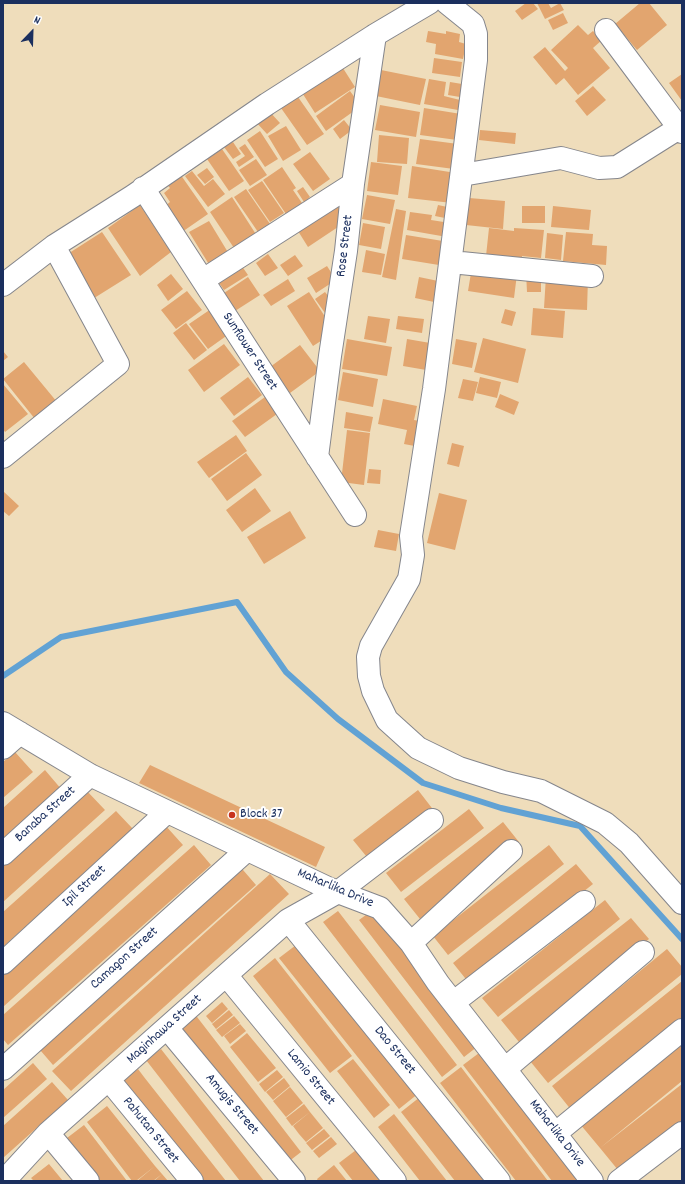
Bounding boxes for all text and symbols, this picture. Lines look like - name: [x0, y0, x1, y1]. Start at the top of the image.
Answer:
- north arrow: [12, 12, 52, 52]
- text: N: [31, 13, 42, 29]
- street label: Rose Street: [334, 214, 358, 278]
- street label: Sunflower Street: [218, 310, 280, 394]
- street label: Banaba Street: [12, 783, 80, 847]
- place label: Block 37: [240, 807, 282, 823]
- marker: Block 37: [227, 810, 237, 820]
- street label: Ipil Street: [60, 862, 110, 912]
- street label: Maharlika Drive: [294, 865, 376, 913]
- street label: Camagon Street: [88, 924, 162, 994]
- street label: Maginhawa Street: [124, 992, 206, 1068]
- street label: Dao Street: [369, 1023, 419, 1079]
- street label: Lamio Street: [282, 1046, 338, 1110]
- street label: Amugis Street: [200, 1071, 262, 1139]
- street label: Pahutan Street: [118, 1094, 182, 1168]
- street label: Maharlika Drive: [524, 1097, 588, 1171]

